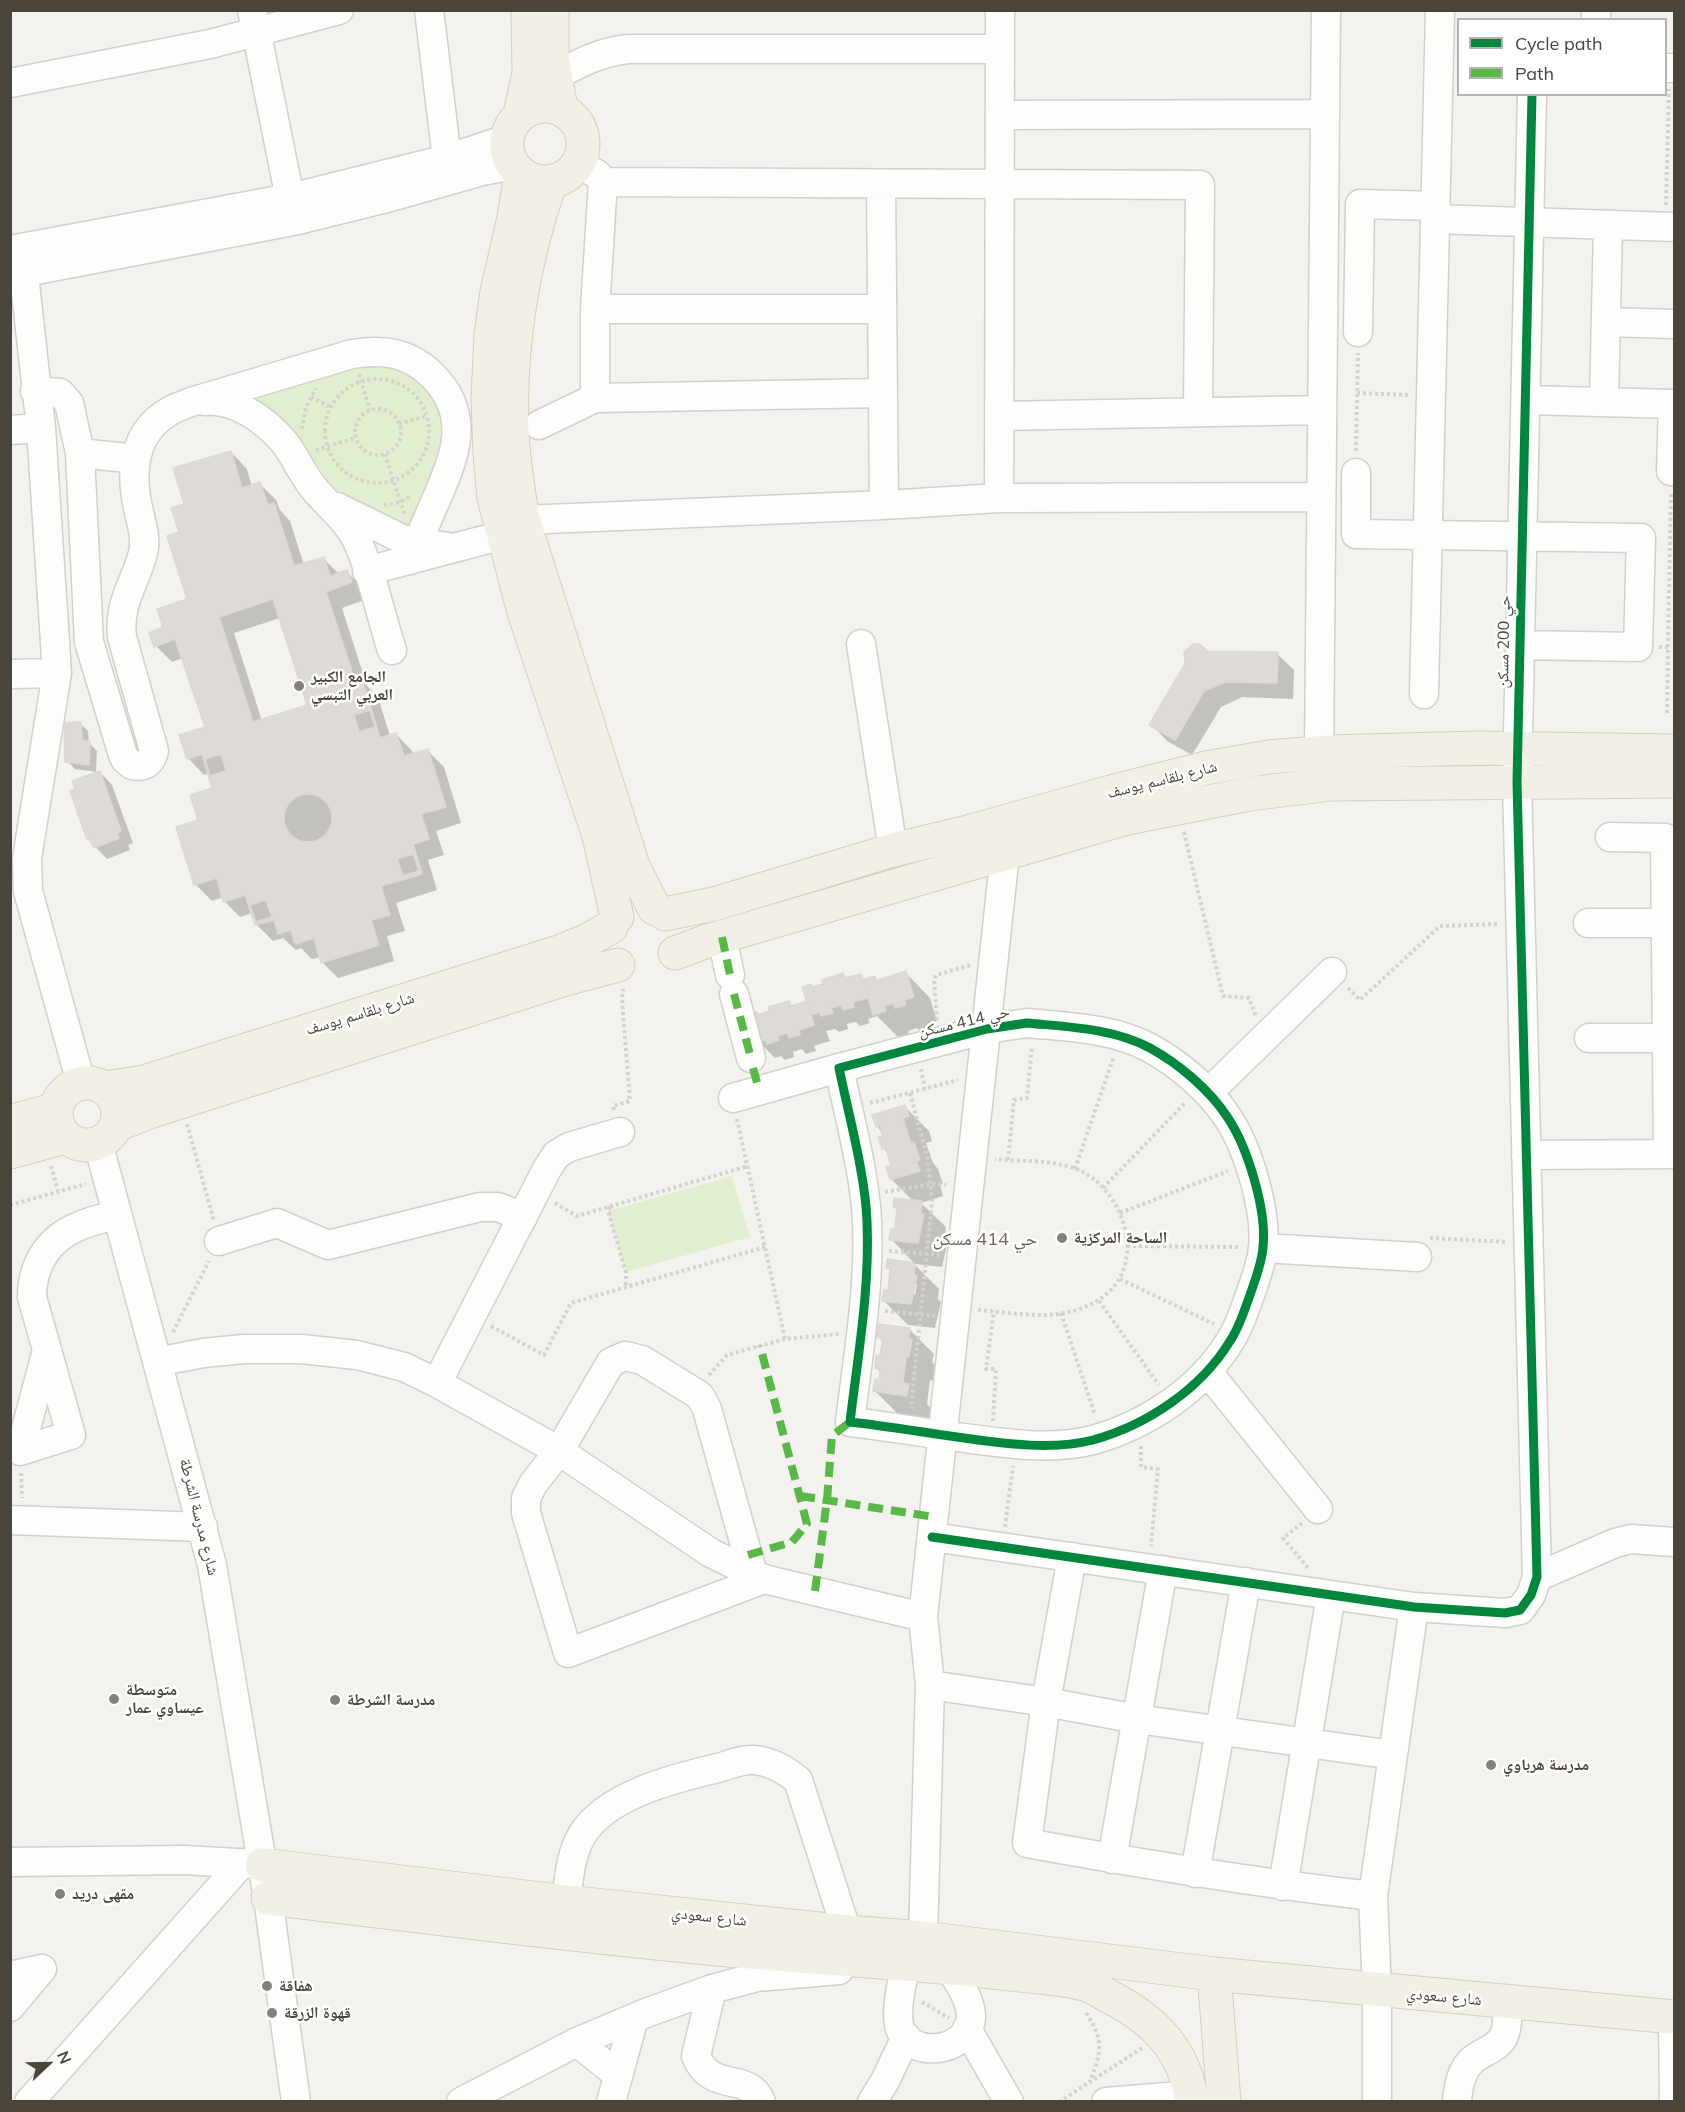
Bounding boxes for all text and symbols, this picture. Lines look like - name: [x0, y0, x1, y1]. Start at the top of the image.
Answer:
- legend: [1457, 18, 1667, 96]
- text: Cycle path: [1515, 32, 1602, 55]
- text: Path: [1515, 62, 1554, 85]
- street label: حي 200 مسكن: [1494, 595, 1514, 689]
- place label: الجامع الكبير العربي التبسي: [311, 667, 393, 705]
- marker: الجامع الكبير العربي التبسي: [292, 679, 306, 693]
- street label: شارع بلقاسم يوسف: [1105, 757, 1219, 803]
- street label: شارع بلقاسم يوسف: [303, 988, 417, 1040]
- street label: حي 414 مسكن: [917, 1002, 1011, 1042]
- place label: الساحة المركزية: [1074, 1228, 1167, 1248]
- district label: حي 414 مسكن: [933, 1229, 1037, 1251]
- marker: الساحة المركزية: [1055, 1231, 1069, 1245]
- street label: شارع مدرسة الشرطة: [175, 1457, 223, 1577]
- place label: متوسطة عيساوي عمار: [126, 1680, 204, 1718]
- place label: مدرسة الشرطة: [347, 1690, 435, 1710]
- marker: متوسطة عيساوي عمار: [107, 1692, 121, 1706]
- marker: مدرسة الشرطة: [328, 1693, 342, 1707]
- place label: مدرسة هرباوي: [1503, 1755, 1589, 1775]
- marker: مدرسة هرباوي: [1484, 1758, 1498, 1772]
- place label: مقهى دريد: [72, 1884, 134, 1904]
- marker: مقهى دريد: [53, 1887, 67, 1901]
- street label: شارع سعودي: [670, 1903, 748, 1931]
- place label: هفاقة: [279, 1976, 313, 1996]
- marker: هفاقة: [260, 1979, 274, 1993]
- street label: شارع سعودي: [1405, 1984, 1483, 2010]
- place label: قهوة الزرقة: [284, 2003, 351, 2023]
- marker: قهوة الزرقة: [265, 2006, 279, 2020]
- north arrow: [18, 2034, 78, 2094]
- text: N: [53, 2048, 76, 2067]

